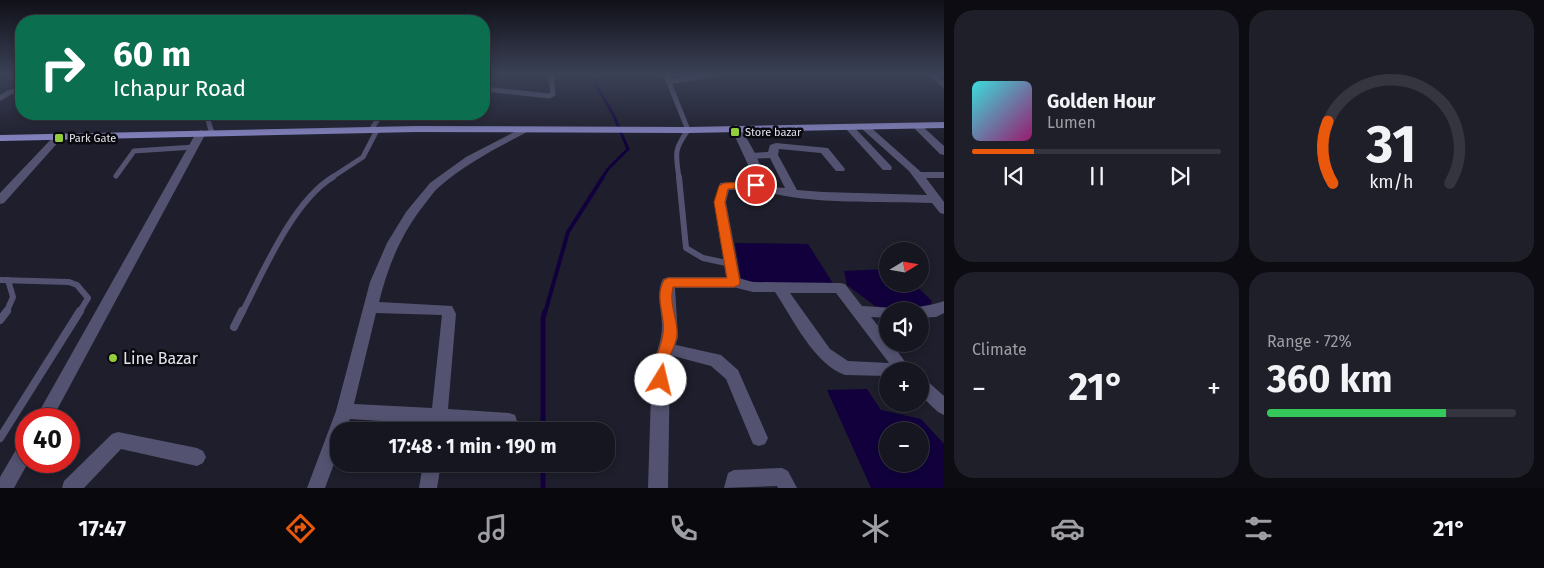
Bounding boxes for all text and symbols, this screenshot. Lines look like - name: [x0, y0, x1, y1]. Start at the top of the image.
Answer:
- text: 60 m: [113, 33, 191, 75]
- icon: right: [30, 35, 95, 100]
- text: Ichapur Road: [113, 75, 246, 102]
- text: Golden Hour: [1047, 90, 1156, 113]
- text: Lumen: [1047, 113, 1096, 132]
- text: 31: [1365, 113, 1417, 176]
- marker: Store bazar: [729, 126, 741, 138]
- place label: Store bazar: [745, 126, 802, 139]
- marker: Park Gate: [53, 132, 65, 144]
- place label: Park Gate: [69, 132, 116, 145]
- icon: previous: [1000, 162, 1028, 190]
- icon: pause: [1083, 162, 1111, 190]
- icon: next: [1166, 162, 1194, 190]
- pin: [735, 164, 777, 206]
- icon: arrive: [742, 171, 770, 199]
- text: km/h: [1369, 171, 1414, 193]
- north arrow: [879, 242, 929, 292]
- map controls: [879, 242, 929, 472]
- button: sound: [879, 302, 929, 352]
- text: Range · 72%: [1267, 332, 1352, 351]
- text: Climate: [972, 340, 1027, 359]
- place label: Line Bazar: [123, 349, 199, 368]
- marker: Line Bazar: [107, 352, 119, 364]
- position arrow: [634, 353, 686, 405]
- text: 360 km: [1267, 356, 1393, 402]
- button: +: [879, 362, 929, 412]
- text: 21°: [1068, 364, 1125, 410]
- text: −: [972, 372, 986, 405]
- text: +: [1207, 372, 1221, 405]
- speed limit sign: 40: [15, 408, 80, 473]
- button: −: [879, 422, 929, 472]
- text: 17:48 · 1 min · 190 m: [389, 435, 556, 458]
- icon: directions: [283, 511, 318, 546]
- icon: music: [475, 511, 510, 546]
- icon: phone: [666, 511, 701, 546]
- icon: climate: [858, 511, 893, 546]
- icon: car: [1050, 511, 1085, 546]
- icon: filters: [1241, 511, 1276, 546]
- text: 17:47: [78, 515, 126, 542]
- text: 21°: [1433, 515, 1466, 542]

